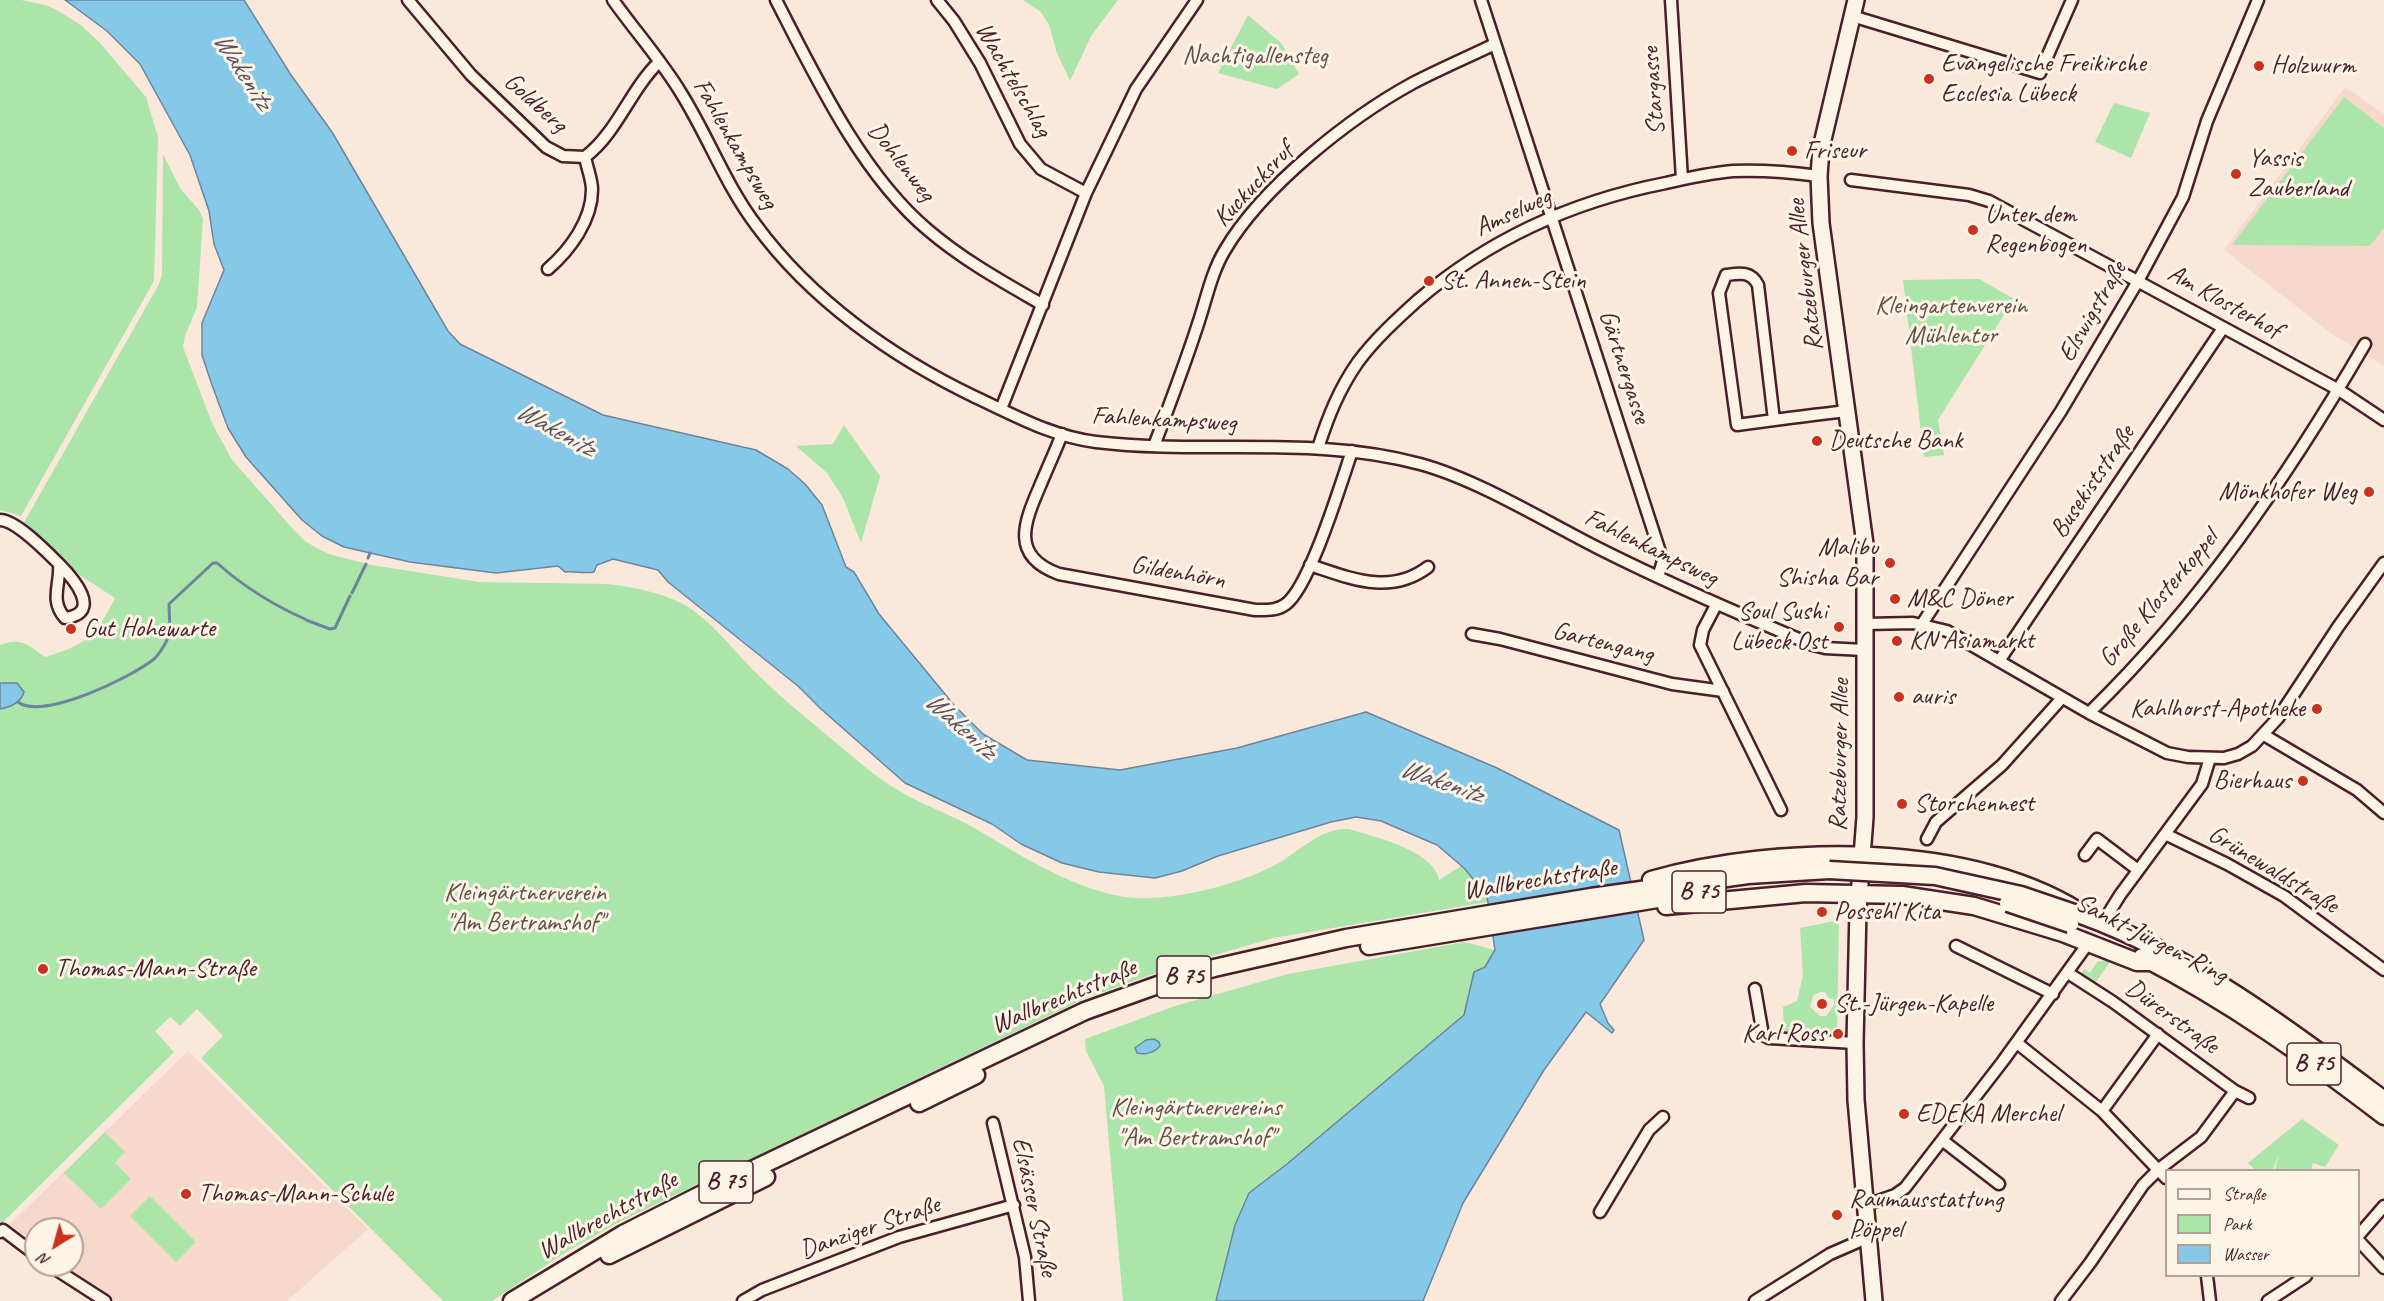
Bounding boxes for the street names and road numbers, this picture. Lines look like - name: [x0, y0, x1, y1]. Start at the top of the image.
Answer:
- street label: Wachtelschlag: [968, 17, 1058, 143]
- street label: Stargasse: [1635, 46, 1673, 136]
- street label: Goldberg: [497, 66, 573, 140]
- street label: Fahlenkampsweg: [685, 73, 785, 215]
- street label: Dohlenweg: [860, 116, 942, 208]
- street label: Kuckucksruf: [1207, 136, 1301, 234]
- street label: Amselweg: [1470, 182, 1556, 244]
- street label: Ratzeburger Allee: [1781, 197, 1831, 353]
- street label: Elswigstraße: [2052, 256, 2134, 368]
- street label: Am Klosterhof: [2162, 258, 2286, 346]
- street label: Gärtnergasse: [1591, 306, 1657, 428]
- street label: Fahlenkampsweg: [1091, 401, 1237, 439]
- street label: Busekiststraße: [2044, 420, 2142, 544]
- street label: Fahlenkampsweg: [1579, 502, 1723, 594]
- street label: Große Klosterkoppel: [2093, 524, 2225, 674]
- street label: Gildenhörn: [1129, 549, 1227, 597]
- street label: Gartengang: [1549, 615, 1657, 671]
- street label: Ratzeburger Allee: [1823, 678, 1857, 832]
- street label: Grünewaldstraße: [2202, 819, 2344, 921]
- street label: Wallbrechtstraße: [1461, 853, 1619, 907]
- road number: B 75: [1672, 871, 1726, 913]
- street label: Sankt-Jürgen-Ring: [2070, 887, 2232, 991]
- street label: Wallbrechtstraße: [987, 952, 1141, 1042]
- road number: B 75: [1157, 956, 1211, 998]
- street label: Dürerstraße: [2119, 973, 2225, 1061]
- road number: B 75: [2287, 1043, 2341, 1085]
- street label: Elsässer Straße: [1004, 1135, 1064, 1279]
- road number: B 75: [699, 1161, 753, 1203]
- street label: Wallbrechtstraße: [533, 1165, 683, 1267]
- street label: Danziger Straße: [796, 1190, 944, 1266]

